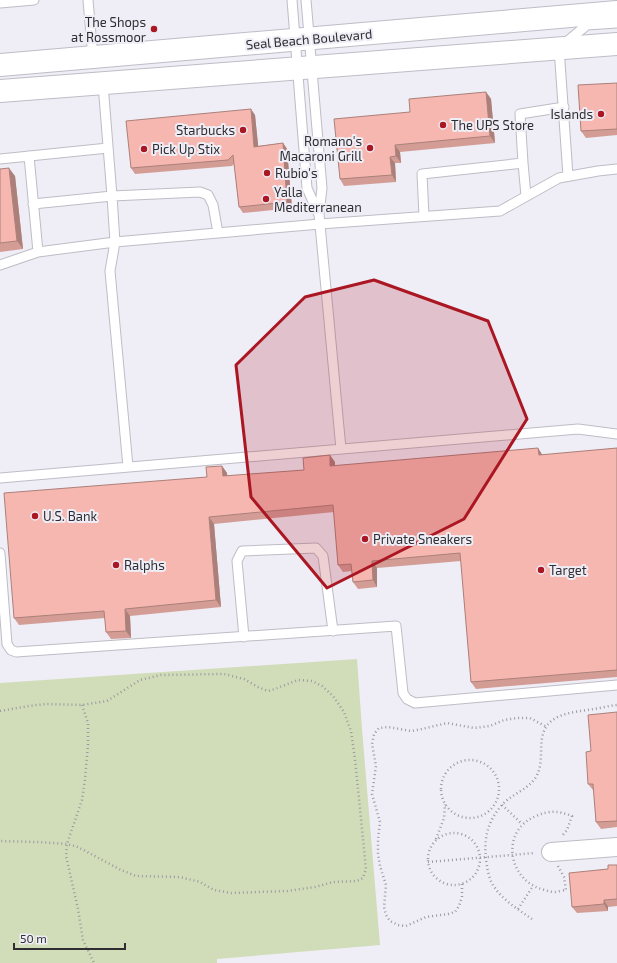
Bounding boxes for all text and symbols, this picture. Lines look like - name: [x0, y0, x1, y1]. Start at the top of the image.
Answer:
- place label: The Shops at Rossmoor: [71, 14, 146, 45]
- marker: The Shops at Rossmoor: [149, 24, 159, 34]
- street label: Seal Beach Boulevard: [245, 25, 373, 53]
- place label: Islands: [550, 106, 593, 122]
- marker: Islands: [596, 109, 606, 119]
- place label: The UPS Store: [451, 117, 534, 133]
- marker: The UPS Store: [438, 120, 448, 130]
- place label: Starbucks: [176, 122, 235, 138]
- marker: Starbucks: [238, 125, 248, 135]
- place label: Romano's Macaroni Grill: [280, 133, 362, 164]
- place label: Pick Up Stix: [152, 141, 220, 157]
- marker: Romano's Macaroni Grill: [365, 143, 375, 153]
- marker: Pick Up Stix: [139, 144, 149, 154]
- place label: Rubio's: [275, 165, 318, 181]
- marker: Rubio's: [262, 168, 272, 178]
- place label: Yalla Mediterranean: [274, 184, 362, 215]
- marker: Yalla Mediterranean: [261, 194, 271, 204]
- place label: U.S. Bank: [43, 508, 97, 524]
- marker: U.S. Bank: [30, 511, 40, 521]
- place label: Private Sneakers: [373, 531, 472, 547]
- marker: Private Sneakers: [360, 534, 370, 544]
- place label: Ralphs: [124, 557, 165, 573]
- marker: Ralphs: [111, 560, 121, 570]
- place label: Target: [549, 562, 587, 578]
- marker: Target: [536, 565, 546, 575]
- scale bar: [14, 925, 125, 951]
- text: 50 m: [20, 931, 47, 945]

